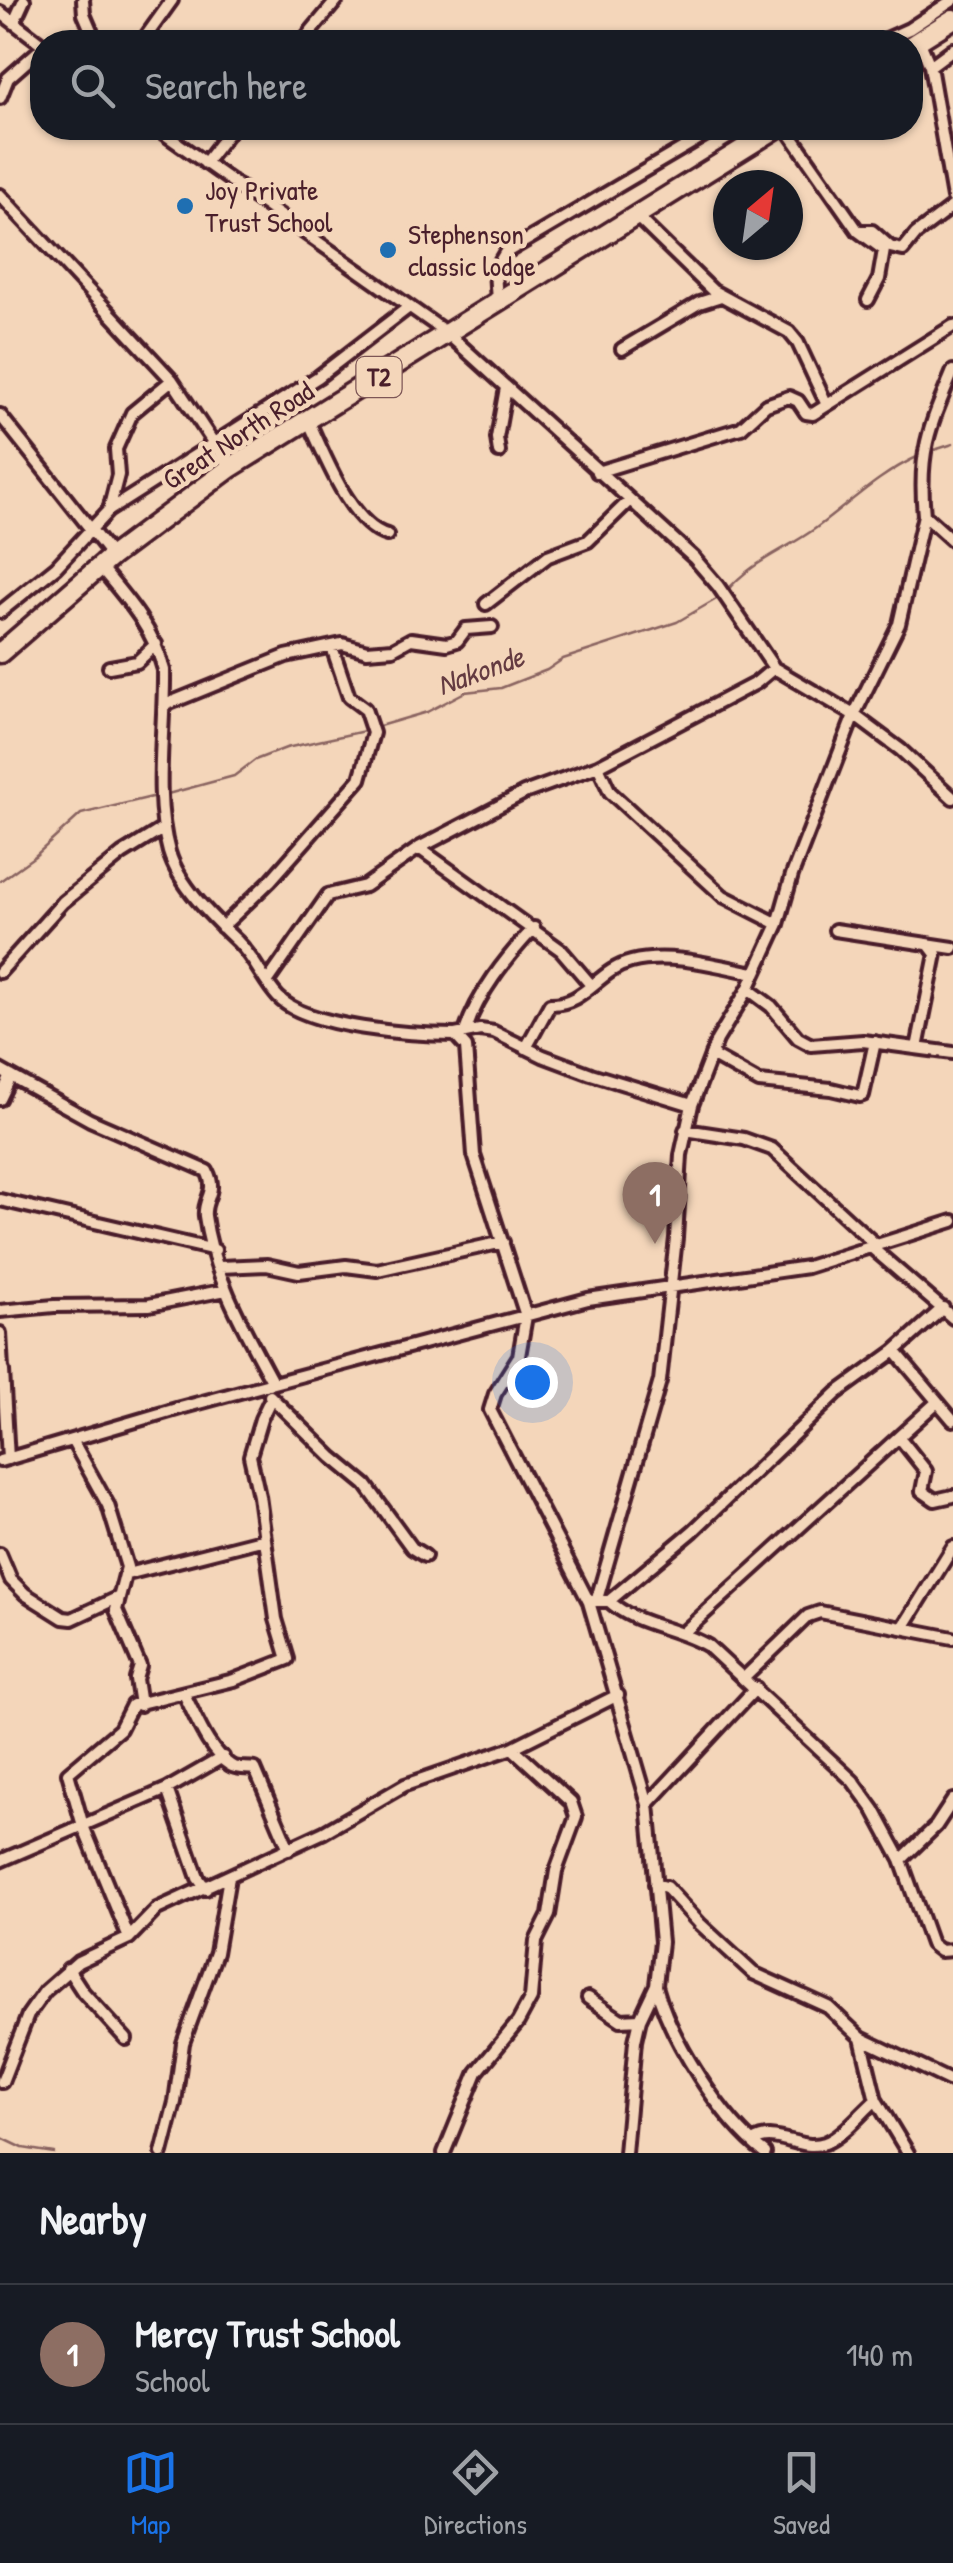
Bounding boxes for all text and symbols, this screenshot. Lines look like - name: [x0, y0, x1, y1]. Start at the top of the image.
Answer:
- search box: [30, 30, 923, 140]
- icon: search: [65, 58, 120, 113]
- text: Search here: [145, 59, 307, 111]
- north arrow: [713, 170, 803, 260]
- place label: Joy Private Trust School: [205, 171, 333, 241]
- marker: Joy Private Trust School: [174, 195, 196, 217]
- place label: Stephenson classic lodge: [408, 215, 536, 285]
- marker: Stephenson classic lodge: [377, 239, 399, 261]
- road number: T2: [356, 357, 402, 397]
- street label: Great North Road: [155, 372, 321, 498]
- water label: Nakonde: [431, 636, 530, 704]
- pin: 1: [622, 1162, 688, 1244]
- your location: [507, 1357, 558, 1408]
- text: Nearby: [40, 2190, 147, 2247]
- text: Mercy Trust School: [135, 2307, 400, 2359]
- text: 1: [67, 2333, 78, 2376]
- text: 140 m: [846, 2333, 913, 2376]
- text: School: [135, 2359, 210, 2402]
- tab: Map: [123, 2445, 178, 2543]
- tab: Directions: [424, 2445, 527, 2543]
- tab: Saved: [773, 2445, 830, 2543]

